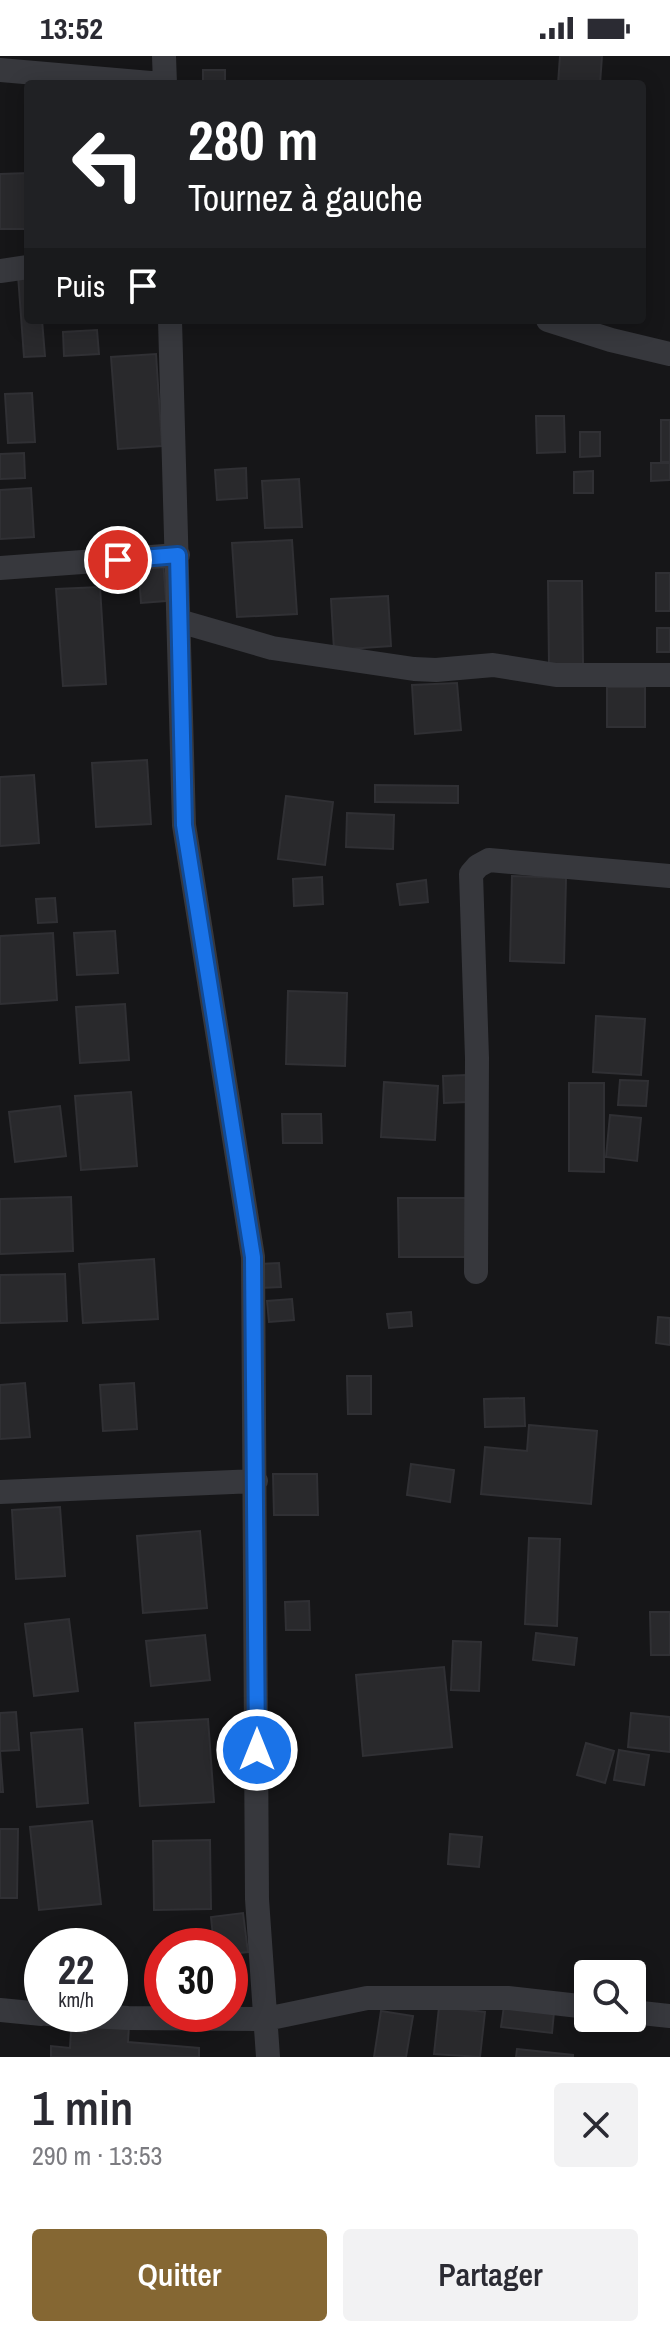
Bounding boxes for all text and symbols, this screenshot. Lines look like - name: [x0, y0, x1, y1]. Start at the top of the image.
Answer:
- text: 13:52: [40, 8, 103, 48]
- text: 280 m: [188, 102, 318, 177]
- icon: left: [56, 112, 160, 216]
- text: Tournez à gauche: [188, 174, 423, 222]
- icon: arrive: [121, 264, 165, 308]
- text: Puis: [56, 266, 105, 306]
- pin: [84, 526, 152, 594]
- icon: arrive: [96, 538, 140, 582]
- position arrow: [215, 1708, 299, 1792]
- speed limit sign: 30: [144, 1928, 248, 2032]
- text: 22: [58, 1943, 94, 1996]
- map controls: [574, 1960, 646, 2032]
- button: search: [574, 1960, 646, 2032]
- text: km/h: [58, 1986, 94, 2013]
- text: 1 min: [32, 2075, 133, 2140]
- button: close: [554, 2083, 638, 2167]
- text: 290 m · 13:53: [32, 2138, 162, 2173]
- button: Quitter: [32, 2229, 327, 2321]
- button: Partager: [343, 2229, 638, 2321]

